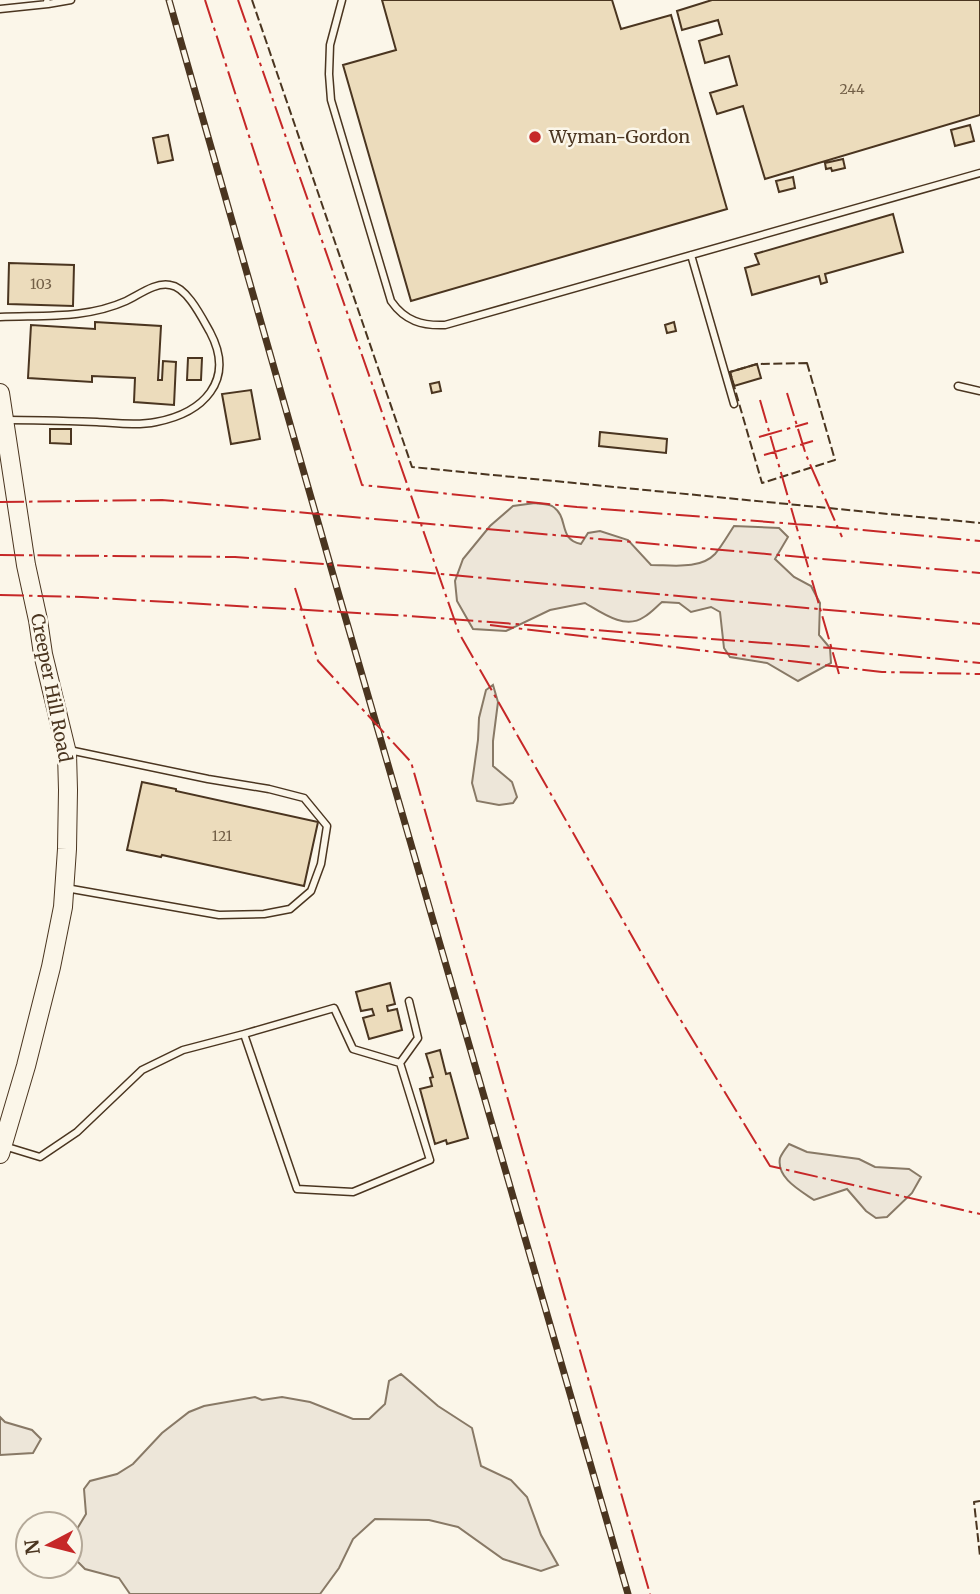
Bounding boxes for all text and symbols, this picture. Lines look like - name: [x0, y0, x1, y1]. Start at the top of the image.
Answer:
- house number: 244: [839, 80, 865, 98]
- place label: Wyman-Gordon: [548, 125, 690, 148]
- marker: Wyman-Gordon: [527, 129, 543, 145]
- house number: 103: [30, 275, 52, 293]
- street label: Creeper Hill Road: [26, 612, 77, 764]
- house number: 121: [212, 827, 232, 845]
- north arrow: [14, 1510, 84, 1580]
- text: N: [19, 1538, 45, 1556]

